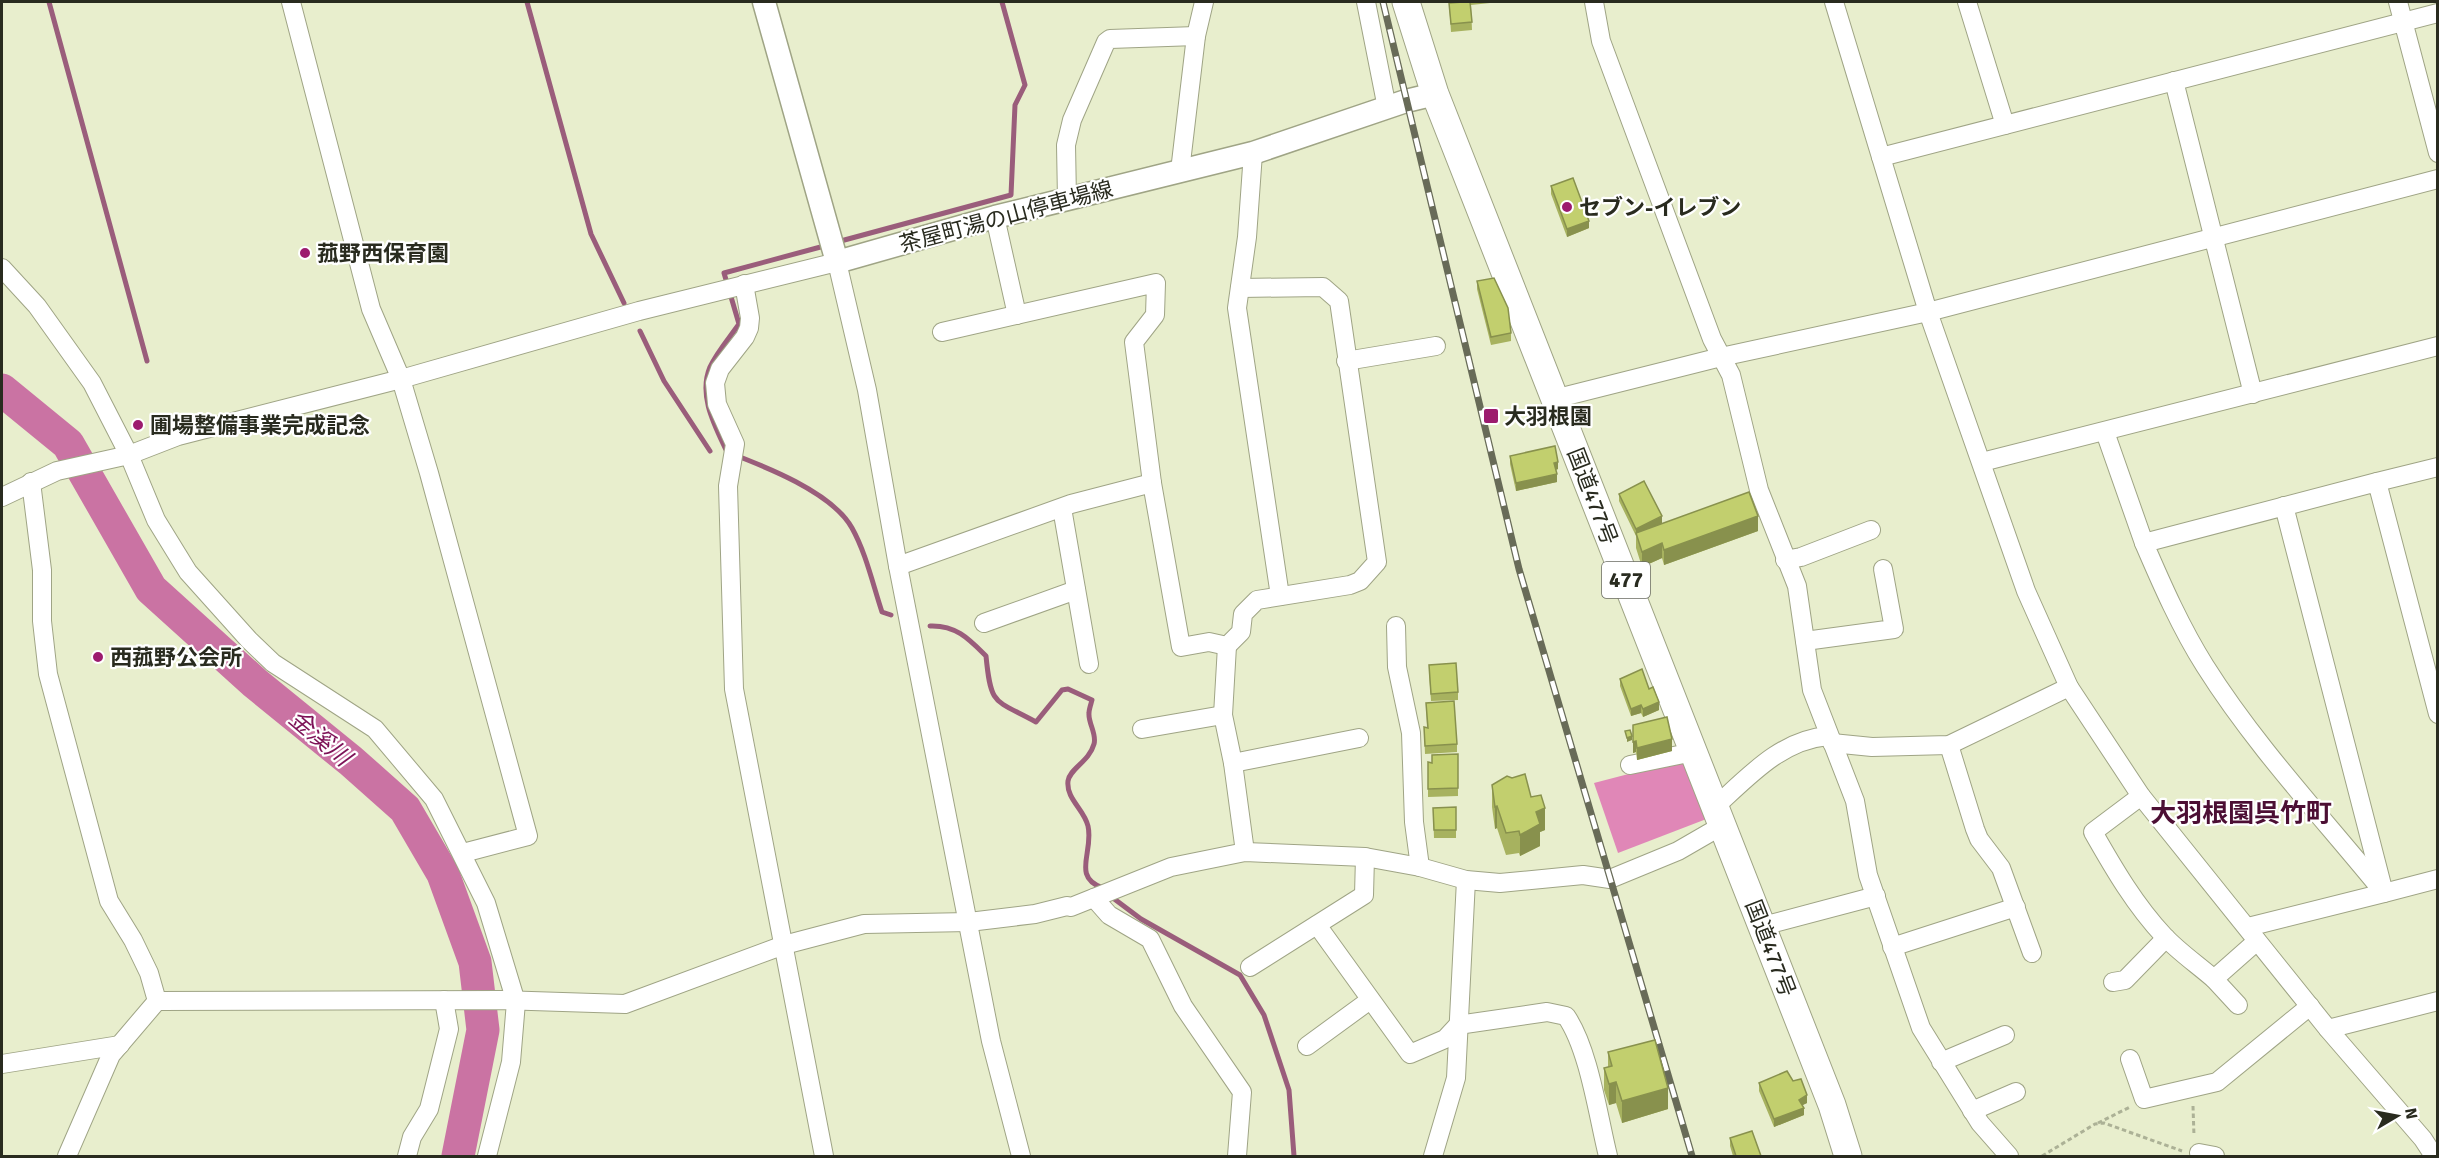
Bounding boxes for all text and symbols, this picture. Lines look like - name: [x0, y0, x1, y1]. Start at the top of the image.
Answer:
- street label: 茶屋町湯の山停車場線: [896, 175, 1116, 258]
- place label: セブン-イレブン: [1579, 194, 1741, 221]
- marker: セブン-イレブン: [1560, 200, 1574, 214]
- place label: 菰野西保育園: [317, 240, 449, 267]
- marker: 菰野西保育園: [298, 246, 312, 260]
- place label: 大羽根園: [1504, 403, 1592, 430]
- marker: 大羽根園: [1482, 407, 1500, 425]
- place label: 圃場整備事業完成記念: [150, 412, 370, 439]
- marker: 圃場整備事業完成記念: [131, 418, 145, 432]
- street label: 国道477号: [1562, 444, 1623, 548]
- road number: 477: [1602, 562, 1650, 598]
- place label: 西菰野公会所: [110, 644, 242, 671]
- marker: 西菰野公会所: [91, 650, 105, 664]
- water label: 金溪川: [283, 703, 360, 775]
- district label: 大羽根園呉竹町: [2150, 798, 2332, 830]
- street label: 国道477号: [1740, 896, 1801, 1000]
- north arrow: [2367, 1086, 2427, 1146]
- text: N: [2400, 1106, 2422, 1121]

